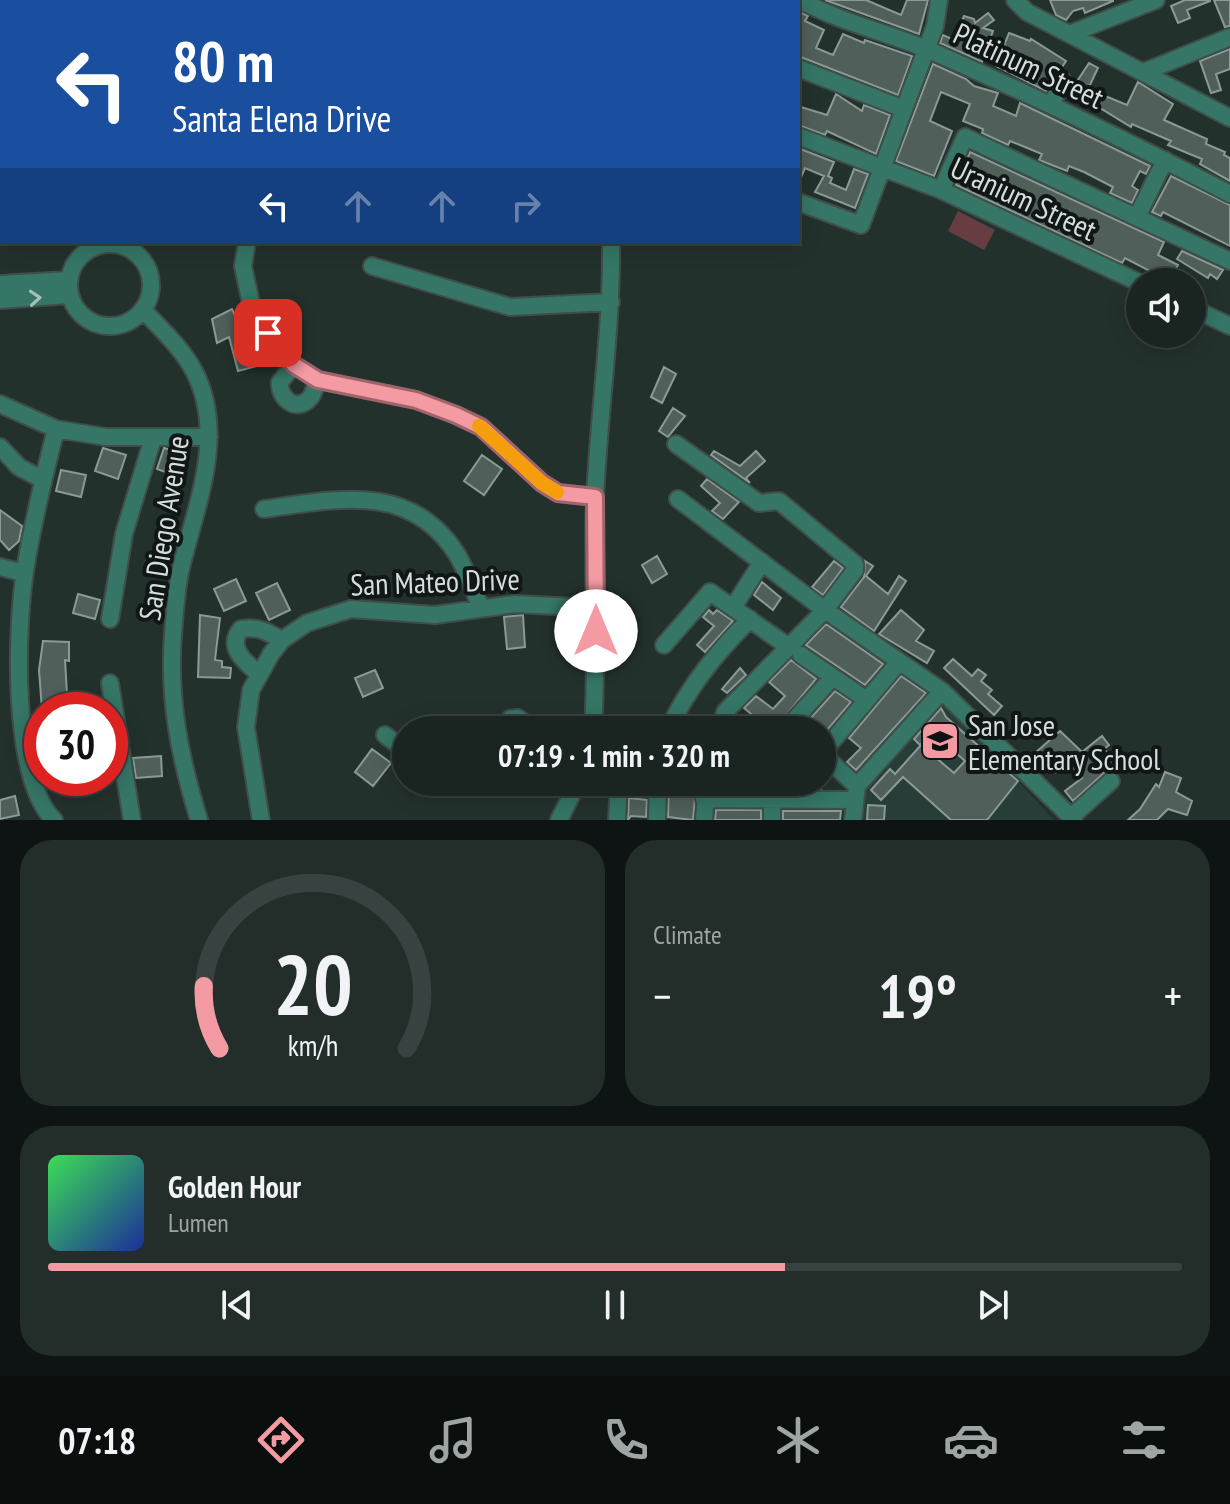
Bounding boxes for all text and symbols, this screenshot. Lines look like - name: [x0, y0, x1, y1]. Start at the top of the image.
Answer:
- street label: Platinum Street: [948, 13, 1111, 117]
- text: 80 m: [172, 25, 274, 97]
- icon: left: [40, 32, 144, 136]
- text: Santa Elena Drive: [172, 95, 392, 142]
- street label: Uranium Street: [945, 147, 1104, 249]
- icon: left: [252, 184, 296, 228]
- icon: ahead: [336, 184, 380, 228]
- icon: ahead: [420, 184, 464, 228]
- icon: right: [504, 184, 548, 228]
- map controls: [1126, 268, 1206, 348]
- button: sound: [1126, 268, 1206, 348]
- one-way arrow: [29, 290, 42, 307]
- pin: [234, 299, 302, 367]
- icon: arrive: [246, 311, 290, 355]
- street label: San Diego Avenue: [129, 433, 197, 623]
- street label: San Mateo Drive: [350, 559, 520, 603]
- position arrow: [554, 589, 638, 673]
- speed limit sign: 30: [24, 692, 128, 796]
- place label: San Jose Elementary School: [968, 705, 1160, 778]
- school or university icon: San Jose Elementary School: [919, 720, 961, 762]
- text: 07:19 · 1 min · 320 m: [498, 736, 730, 775]
- text: Climate: [653, 918, 722, 951]
- text: 20: [273, 930, 352, 1038]
- text: 19°: [878, 957, 957, 1035]
- text: −: [653, 967, 671, 1024]
- text: +: [1164, 967, 1182, 1024]
- text: km/h: [287, 1027, 338, 1064]
- text: Golden Hour: [168, 1167, 301, 1206]
- text: Lumen: [168, 1206, 229, 1239]
- icon: previous: [215, 1283, 259, 1327]
- icon: pause: [593, 1283, 637, 1327]
- icon: next: [971, 1283, 1015, 1327]
- icon: directions: [253, 1412, 309, 1468]
- icon: music: [425, 1412, 481, 1468]
- icon: phone: [598, 1412, 654, 1468]
- icon: climate: [770, 1412, 826, 1468]
- icon: car: [943, 1412, 999, 1468]
- icon: filters: [1116, 1412, 1172, 1468]
- text: 07:18: [58, 1417, 136, 1464]

